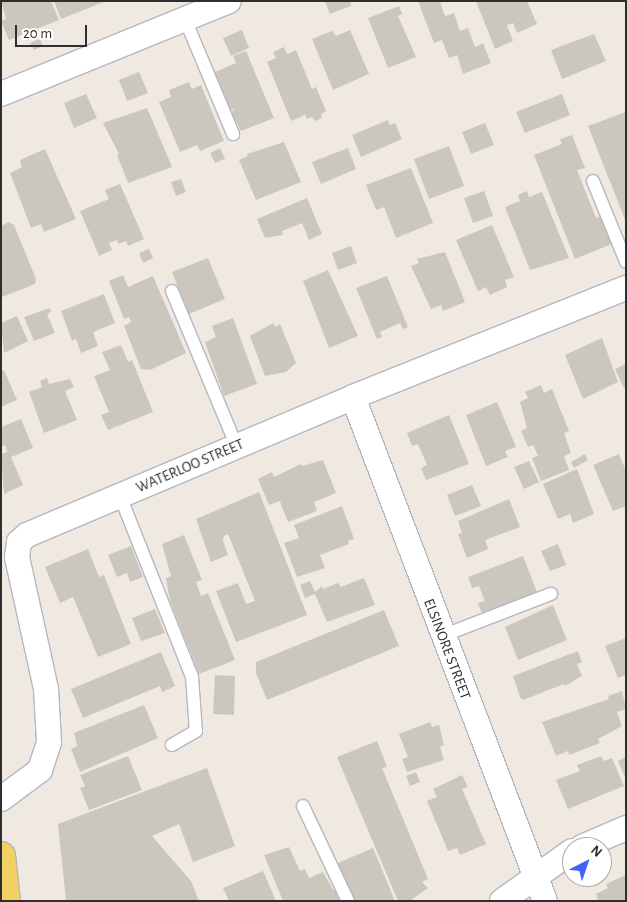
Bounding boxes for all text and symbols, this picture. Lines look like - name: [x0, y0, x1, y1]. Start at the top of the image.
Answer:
- scale bar: [18, 15, 90, 47]
- text: 20 m: [23, 26, 52, 41]
- street label: WATERLOO STREET: [133, 435, 247, 497]
- street label: ELSINORE STREET: [420, 596, 474, 702]
- north arrow: [562, 837, 612, 887]
- text: N: [588, 843, 604, 860]

